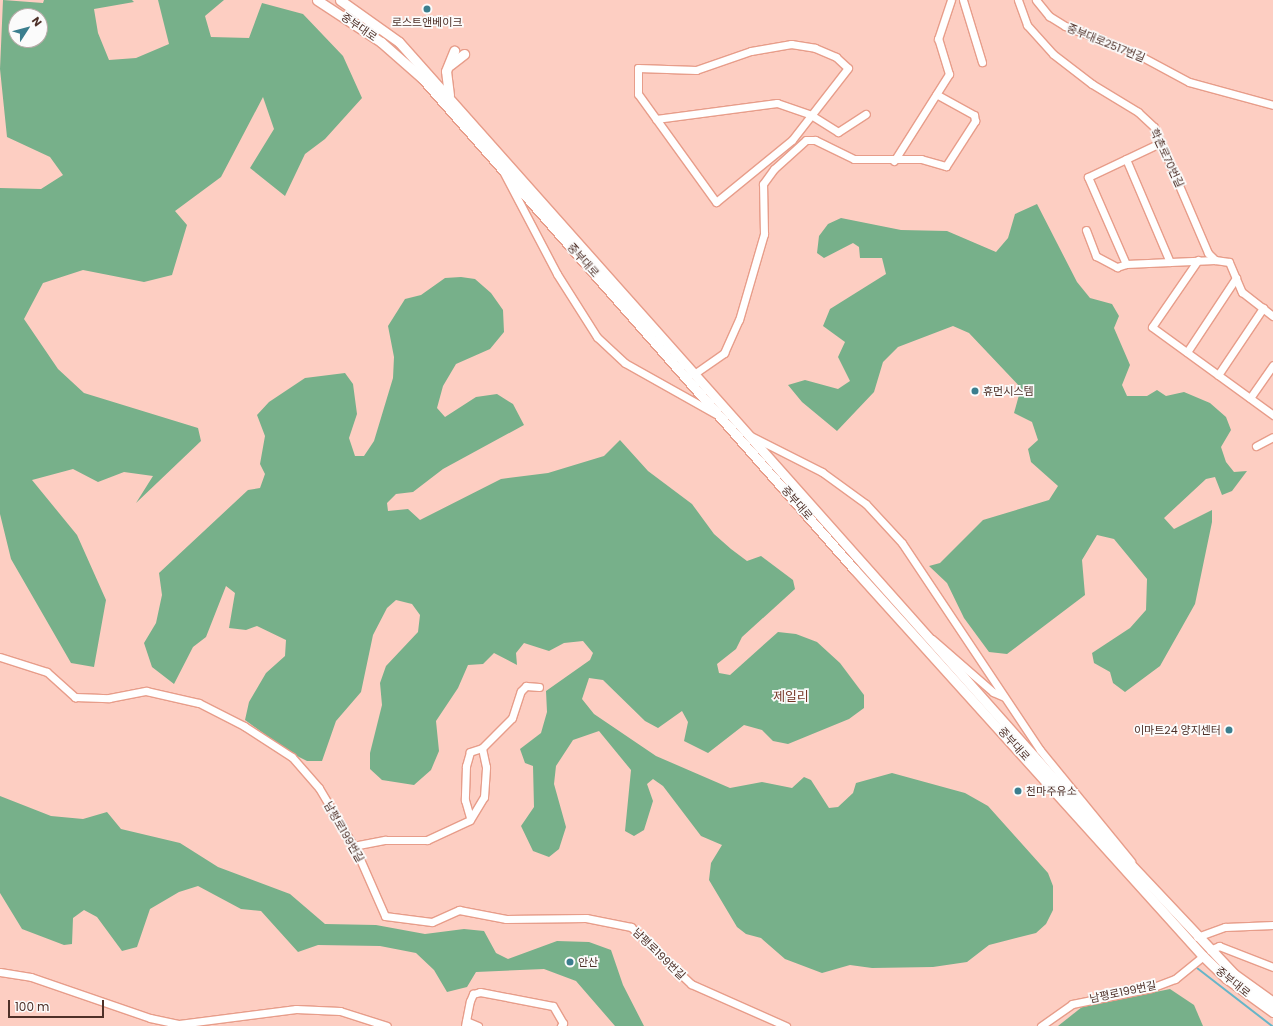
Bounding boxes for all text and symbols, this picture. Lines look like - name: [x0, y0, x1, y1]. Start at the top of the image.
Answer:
- marker: 로스트앤베이크: [422, 4, 432, 14]
- north arrow: [8, 8, 48, 48]
- street label: 중부대로: [339, 10, 379, 44]
- text: N: [28, 13, 46, 30]
- place label: 로스트앤베이크: [392, 15, 462, 29]
- street label: 중부대로2517번길: [1065, 21, 1147, 65]
- street label: 학촌로70번길: [1148, 126, 1186, 190]
- street label: 중부대로: [565, 241, 601, 279]
- place label: 휴먼시스템: [983, 384, 1034, 398]
- marker: 휴먼시스템: [970, 386, 980, 396]
- street label: 중부대로: [779, 483, 815, 523]
- district label: 제일리: [773, 689, 809, 705]
- place label: 이마트24 양지센터: [1134, 723, 1221, 737]
- street label: 중부대로: [996, 725, 1032, 763]
- marker: 이마트24 양지센터: [1224, 725, 1234, 735]
- place label: 천마주유소: [1026, 784, 1077, 798]
- marker: 천마주유소: [1013, 786, 1023, 796]
- street label: 남평로199번길: [321, 799, 367, 865]
- street label: 남평로199번길: [630, 926, 688, 982]
- place label: 안산: [578, 955, 598, 969]
- marker: 안산: [565, 957, 575, 967]
- street label: 중부대로: [1213, 964, 1253, 1000]
- street label: 남평로199번길: [1088, 978, 1158, 1006]
- scale bar: [10, 992, 106, 1018]
- text: 100 m: [15, 998, 49, 1015]

